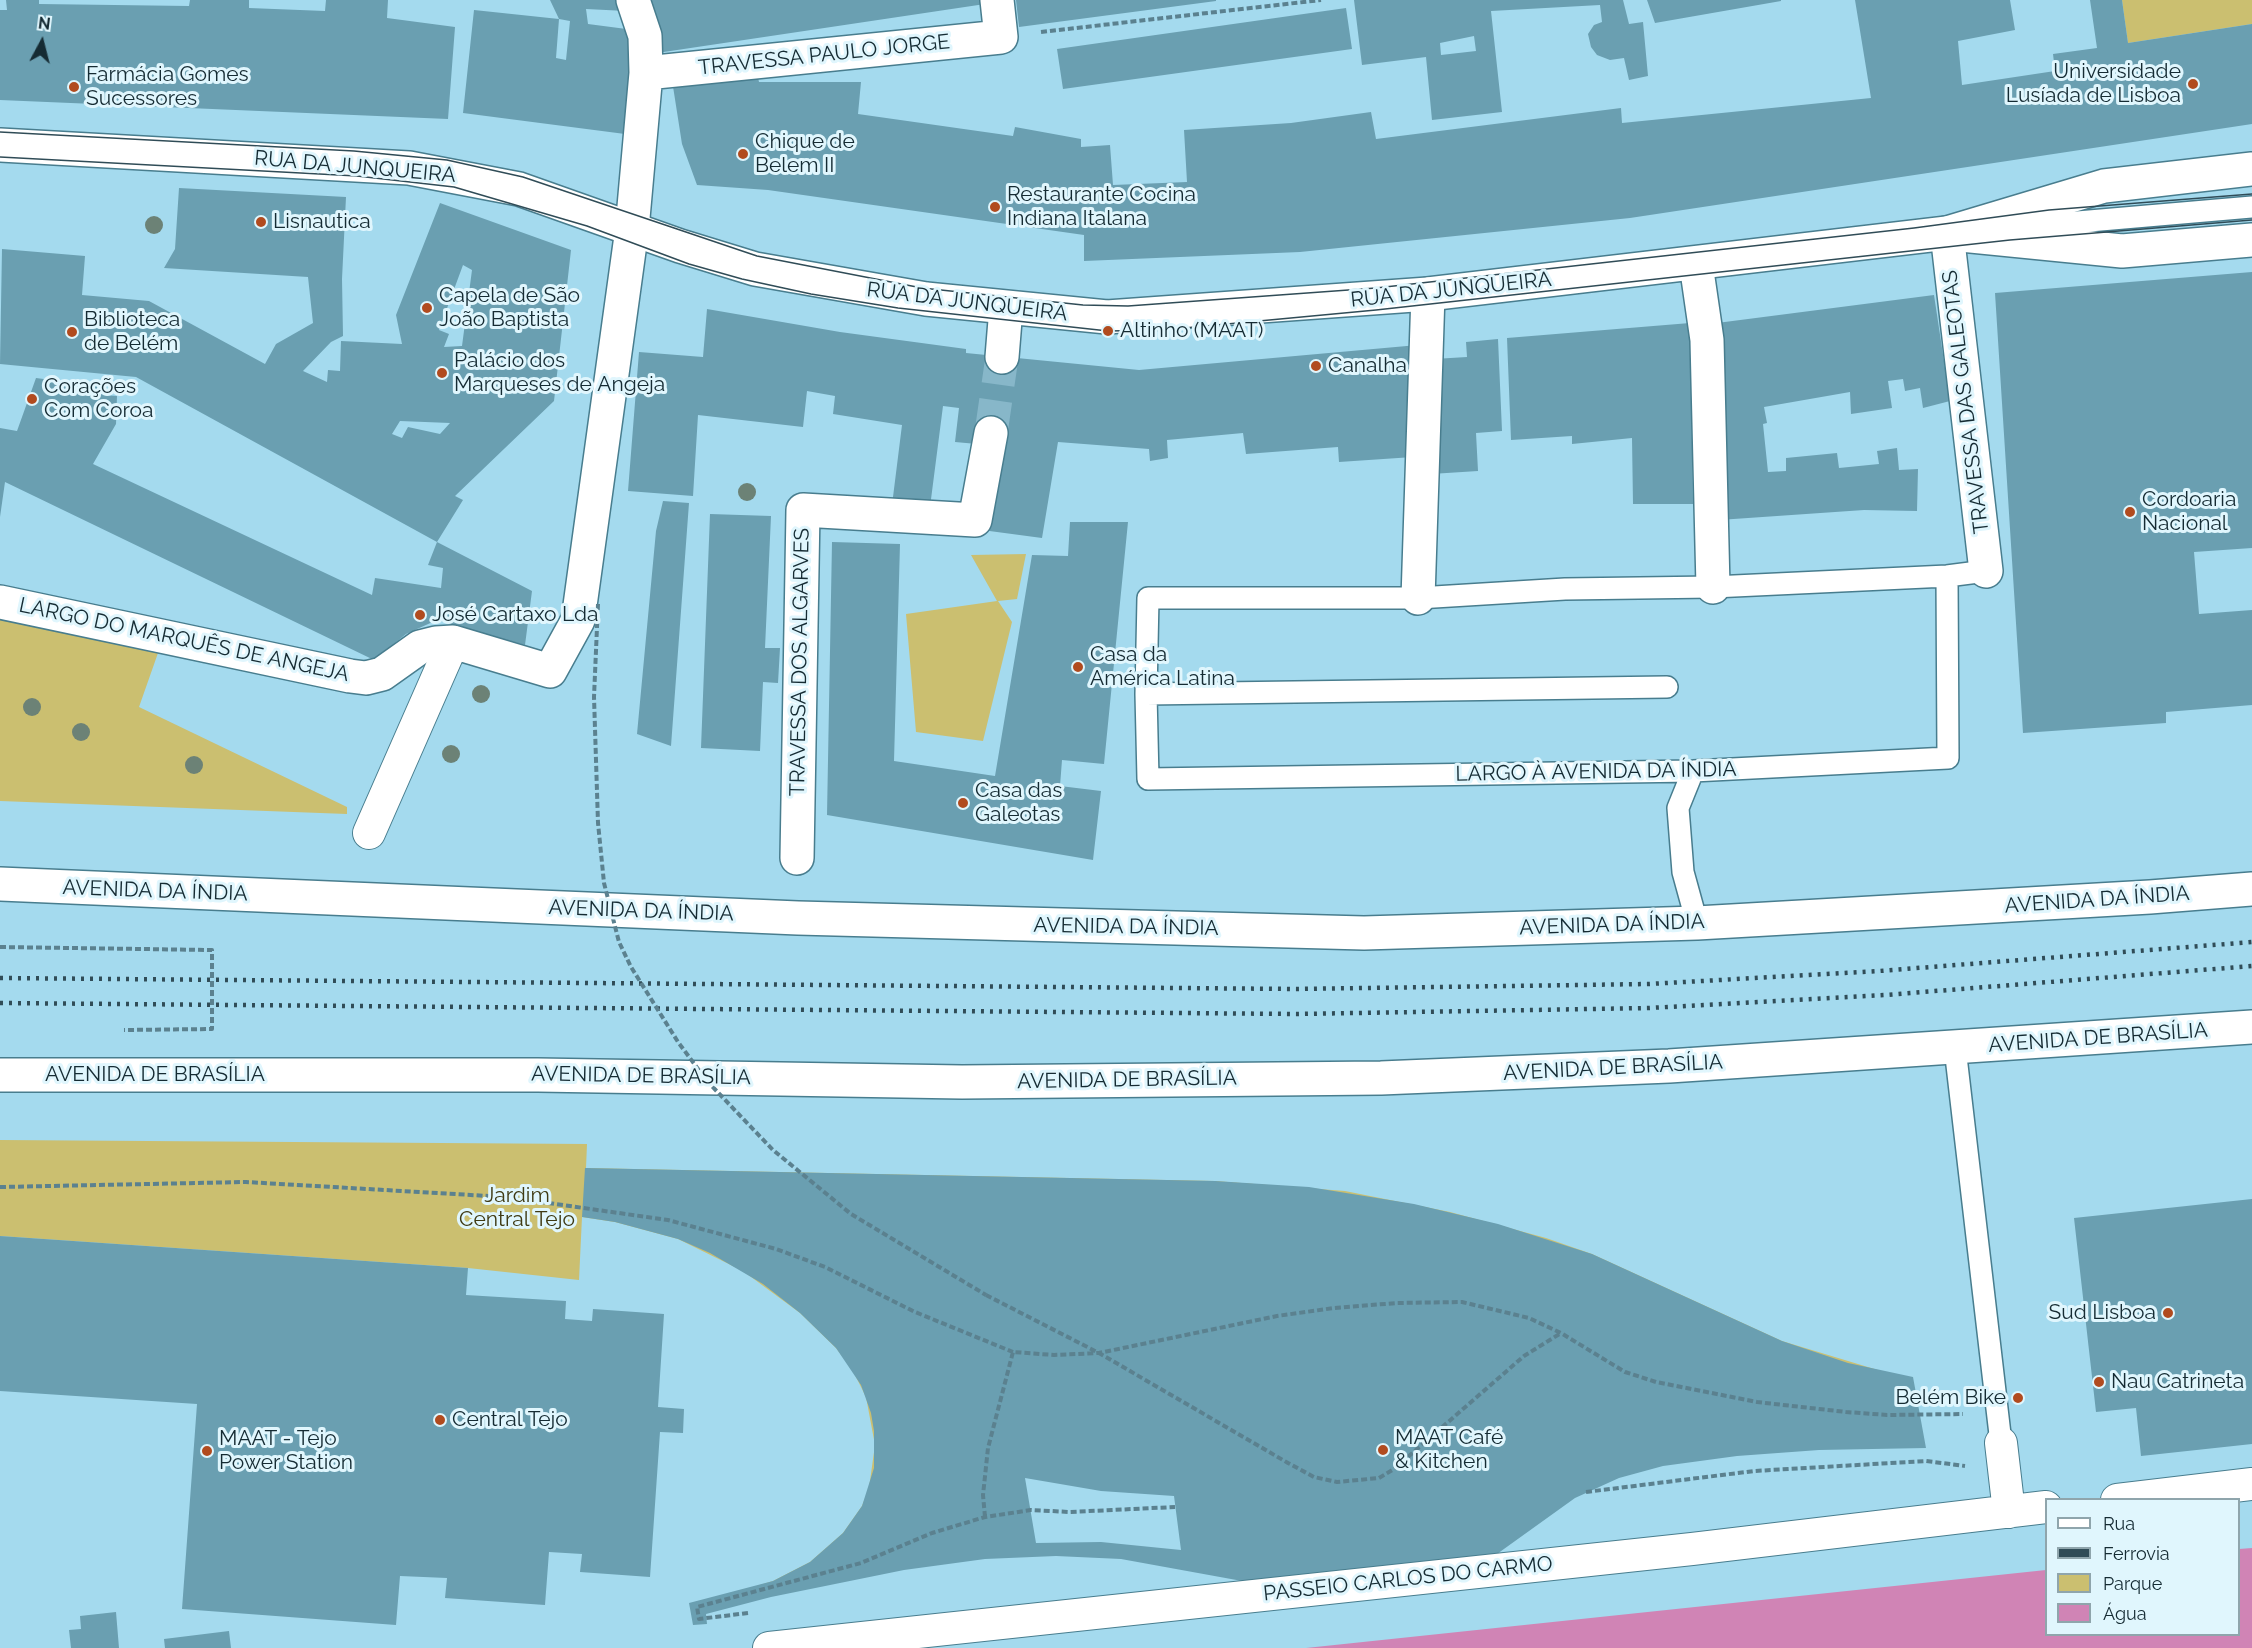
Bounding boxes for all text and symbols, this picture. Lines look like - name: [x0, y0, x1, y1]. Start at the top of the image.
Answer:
- north arrow: [12, 12, 72, 72]
- text: N: [37, 13, 51, 34]
- street label: TRAVESSA PAULO JORGE: [697, 29, 951, 81]
- place label: Universidade Lusíada de Lisboa: [2006, 59, 2181, 109]
- place label: Farmácia Gomes Sucessores: [86, 62, 249, 112]
- marker: Universidade Lusíada de Lisboa: [2186, 77, 2200, 91]
- marker: Farmácia Gomes Sucessores: [67, 80, 81, 94]
- place label: Chique de Belem II: [755, 129, 855, 179]
- street label: RUA DA JUNQUEIRA: [253, 146, 457, 188]
- marker: Chique de Belem II: [736, 147, 750, 161]
- place label: Restaurante Cocina Indiana Italana: [1007, 182, 1196, 232]
- marker: Restaurante Cocina Indiana Italana: [988, 200, 1002, 214]
- place label: Lisnautica: [273, 209, 371, 235]
- marker: Lisnautica: [254, 215, 268, 229]
- street label: RUA DA JUNQUEIRA: [1349, 267, 1553, 313]
- street label: TRAVESSA DAS GALEOTAS: [1937, 269, 1995, 535]
- street label: RUA DA JUNQUEIRA: [865, 277, 1069, 327]
- place label: Capela de São João Baptista: [439, 283, 580, 333]
- marker: Capela de São João Baptista: [420, 301, 434, 315]
- place label: Biblioteca de Belém: [84, 307, 180, 357]
- place label: Altinho (MAAT): [1120, 318, 1263, 344]
- marker: Altinho (MAAT): [1101, 324, 1115, 338]
- marker: Biblioteca de Belém: [65, 325, 79, 339]
- place label: Palácio dos Marqueses de Angeja: [454, 348, 665, 398]
- place label: Canalha: [1328, 353, 1407, 379]
- marker: Canalha: [1309, 359, 1323, 373]
- marker: Palácio dos Marqueses de Angeja: [435, 366, 449, 380]
- place label: Corações Com Coroa: [44, 374, 153, 424]
- marker: Corações Com Coroa: [25, 392, 39, 406]
- place label: Cordoaria Nacional: [2142, 487, 2236, 537]
- marker: Cordoaria Nacional: [2123, 505, 2137, 519]
- street label: TRAVESSA DOS ALGARVES: [785, 528, 815, 796]
- street label: LARGO DO MARQUÊS DE ANGEJA: [17, 593, 351, 687]
- place label: José Cartaxo Lda: [432, 602, 598, 628]
- marker: José Cartaxo Lda: [413, 608, 427, 622]
- place label: Casa da América Latina: [1090, 642, 1235, 692]
- marker: Casa da América Latina: [1071, 660, 1085, 674]
- street label: LARGO À AVENIDA DA ÍNDIA: [1455, 757, 1737, 787]
- place label: Casa das Galeotas: [975, 778, 1062, 828]
- marker: Casa das Galeotas: [956, 796, 970, 810]
- street label: AVENIDA DA ÍNDIA: [62, 875, 248, 907]
- street label: AVENIDA DA ÍNDIA: [2004, 881, 2190, 919]
- street label: AVENIDA DA ÍNDIA: [548, 895, 734, 927]
- street label: AVENIDA DA ÍNDIA: [1519, 909, 1705, 941]
- street label: AVENIDA DA ÍNDIA: [1033, 913, 1219, 941]
- street label: AVENIDA DE BRASÍLIA: [1987, 1018, 2209, 1058]
- street label: AVENIDA DE BRASÍLIA: [1503, 1050, 1723, 1086]
- street label: AVENIDA DE BRASÍLIA: [531, 1061, 751, 1091]
- street label: AVENIDA DE BRASÍLIA: [45, 1062, 265, 1088]
- street label: AVENIDA DE BRASÍLIA: [1017, 1065, 1237, 1095]
- park label: Jardim Central Tejo: [459, 1183, 575, 1233]
- place label: Sud Lisboa: [2049, 1300, 2156, 1326]
- marker: Sud Lisboa: [2161, 1306, 2175, 1320]
- place label: Nau Catrineta: [2111, 1369, 2244, 1395]
- marker: Nau Catrineta: [2092, 1375, 2106, 1389]
- place label: Belém Bike: [1896, 1385, 2006, 1411]
- marker: Belém Bike: [2011, 1391, 2025, 1405]
- place label: Central Tejo: [452, 1407, 568, 1433]
- marker: Central Tejo: [433, 1413, 447, 1427]
- place label: MAAT Café & Kitchen: [1395, 1425, 1503, 1475]
- place label: MAAT - Tejo Power Station: [219, 1426, 353, 1476]
- marker: MAAT Café & Kitchen: [1376, 1443, 1390, 1457]
- marker: MAAT - Tejo Power Station: [200, 1444, 214, 1458]
- legend: [2045, 1498, 2240, 1636]
- text: Rua: [2103, 1513, 2135, 1534]
- text: Ferrovia: [2103, 1543, 2170, 1564]
- street label: PASSEIO CARLOS DO CARMO: [1262, 1551, 1554, 1607]
- text: Parque: [2103, 1573, 2162, 1594]
- text: Água: [2103, 1603, 2147, 1624]

